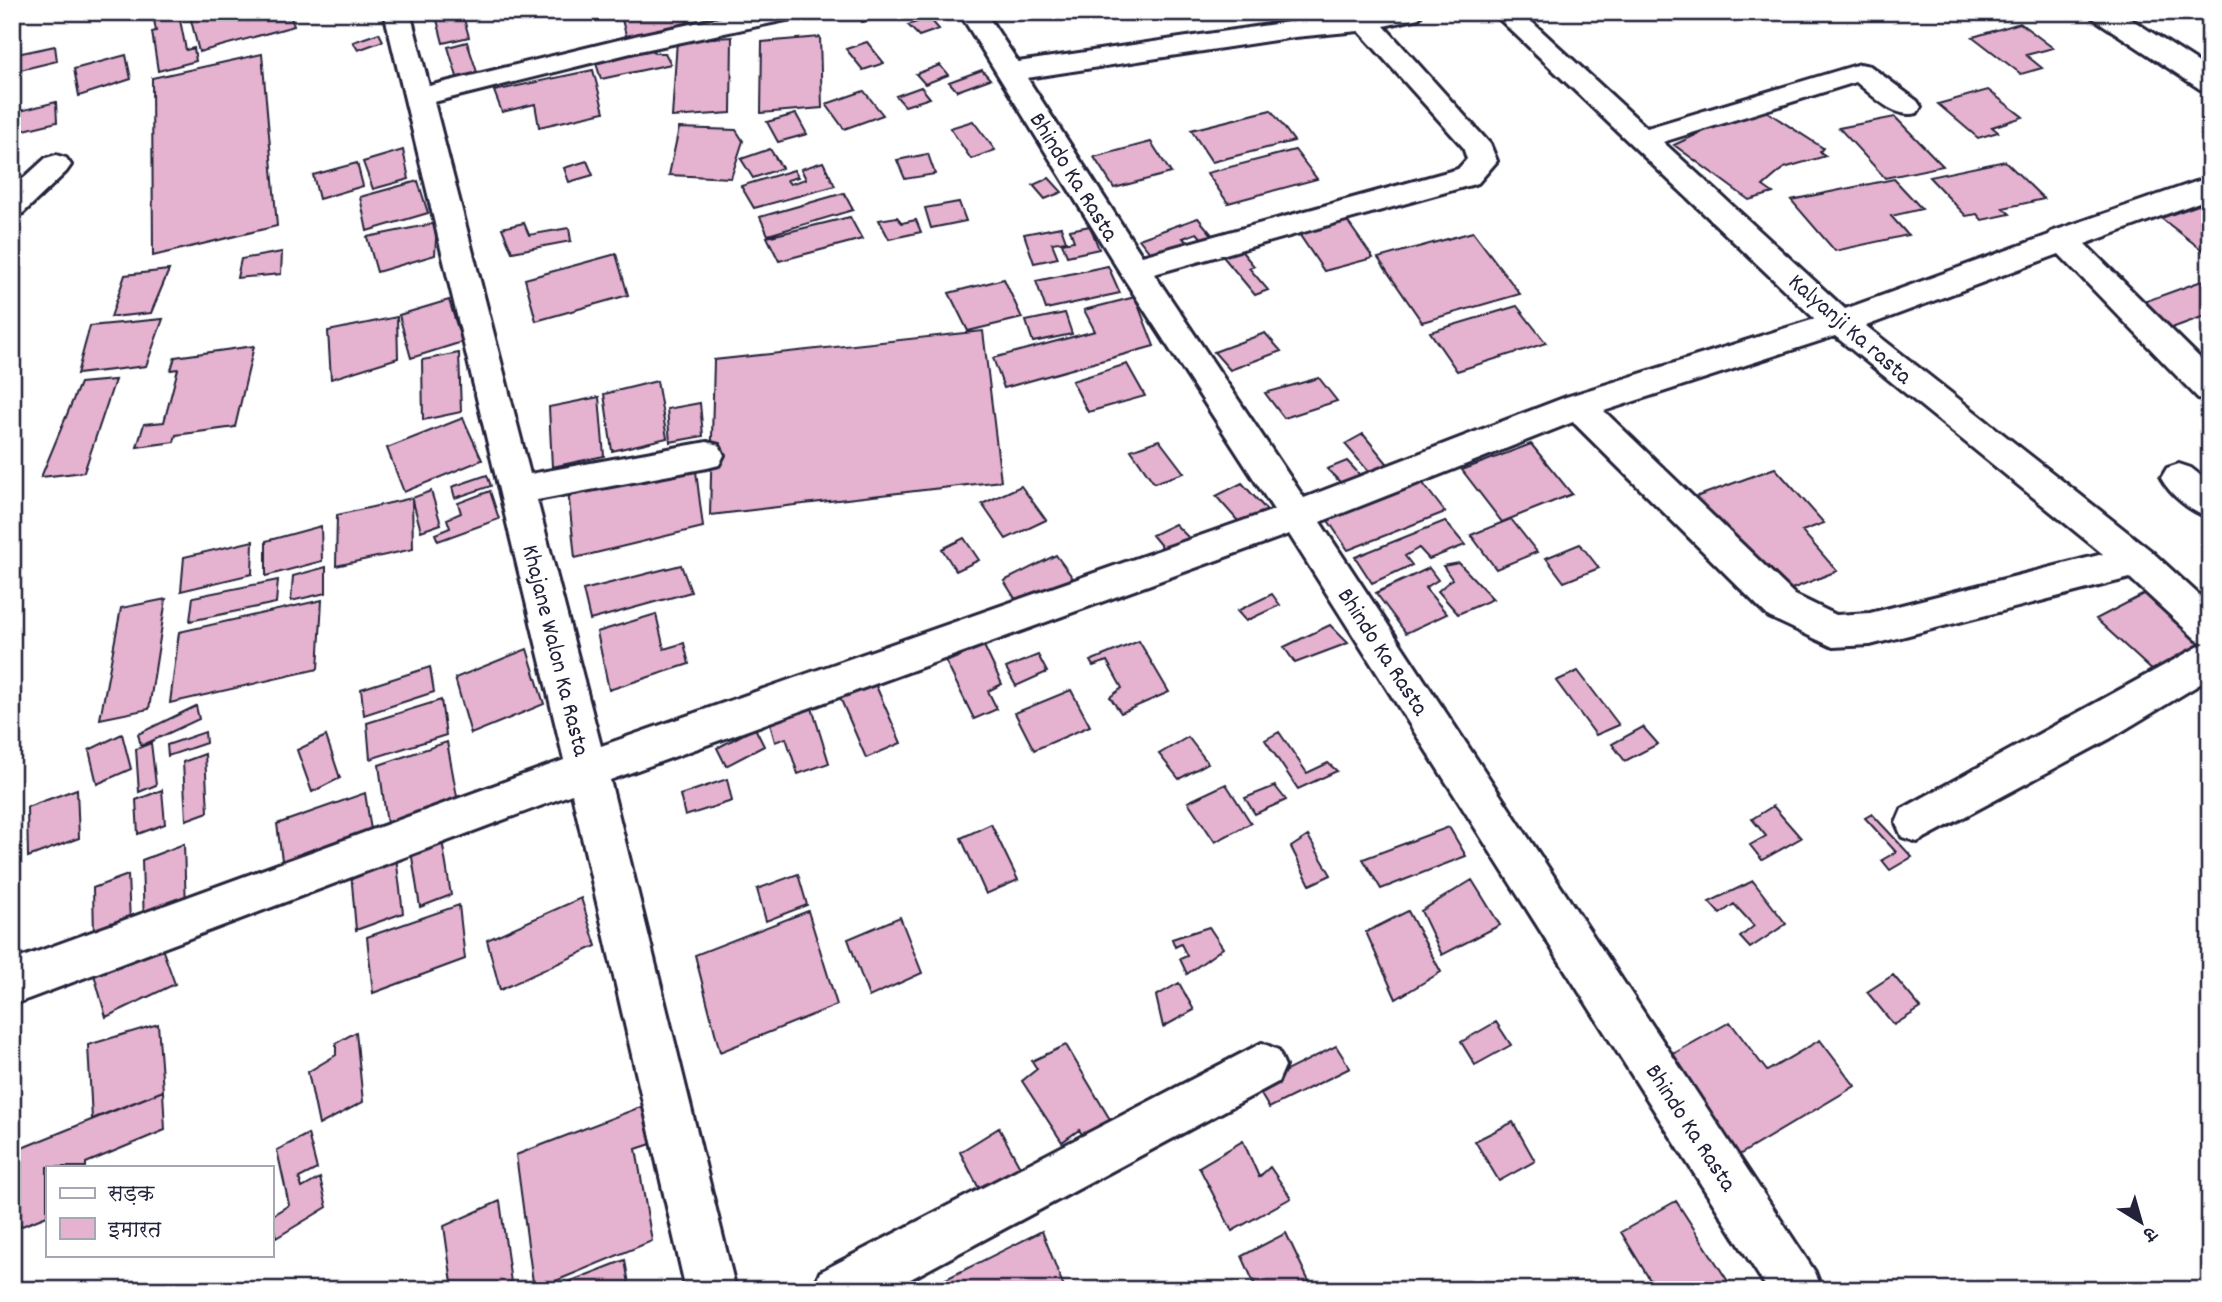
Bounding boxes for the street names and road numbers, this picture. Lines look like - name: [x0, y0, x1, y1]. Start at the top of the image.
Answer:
- street label: Bhindo Ka Rasta: [1019, 107, 1126, 249]
- street label: Kalyanji Ka rasta: [1780, 267, 1919, 394]
- street label: Khajane Walon Ka Rasta: [511, 541, 597, 761]
- street label: Bhindo Ka Rasta: [1327, 582, 1436, 724]
- street label: Bhindo Ka Rasta: [1635, 1058, 1744, 1200]

